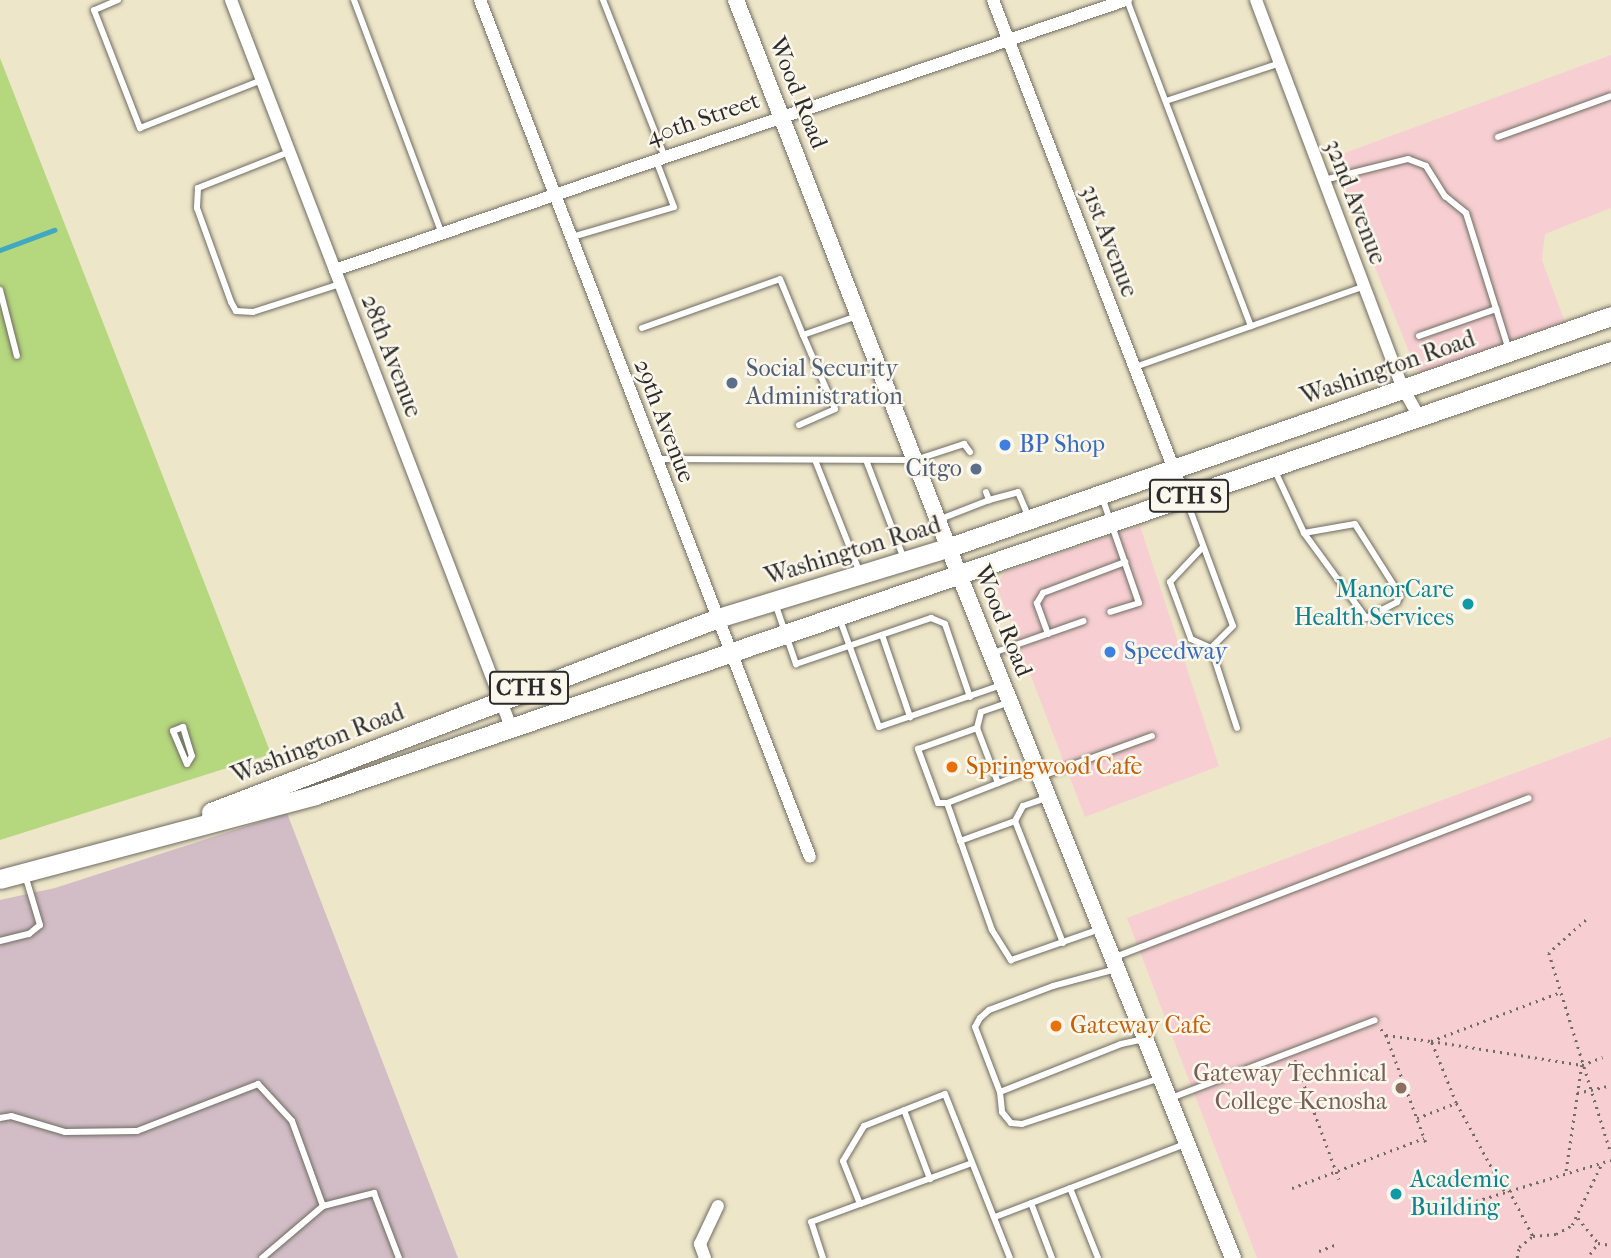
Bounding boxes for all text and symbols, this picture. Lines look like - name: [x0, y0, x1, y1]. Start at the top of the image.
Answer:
- street label: Wood Road: [763, 33, 833, 153]
- street label: 40th Street: [643, 86, 763, 152]
- street label: 32nd Avenue: [1318, 135, 1392, 269]
- street label: 31st Avenue: [1074, 181, 1144, 301]
- street label: 28th Avenue: [354, 291, 428, 421]
- street label: Washington Road: [1297, 325, 1479, 411]
- street label: 29th Avenue: [627, 355, 701, 487]
- place label: Social Security Administration: [746, 355, 903, 411]
- marker: Social Security Administration: [724, 375, 740, 391]
- place label: BP Shop: [1019, 431, 1105, 459]
- marker: BP Shop: [997, 437, 1013, 453]
- place label: Citgo: [906, 455, 962, 483]
- marker: Citgo: [968, 461, 984, 477]
- road number: CTH S: [1149, 476, 1229, 516]
- street label: Washington Road: [762, 511, 944, 591]
- street label: Wood Road: [968, 561, 1038, 681]
- place label: ManorCare Health Services: [1294, 576, 1454, 632]
- marker: ManorCare Health Services: [1460, 596, 1476, 612]
- place label: Speedway: [1124, 638, 1227, 666]
- marker: Speedway: [1102, 644, 1118, 660]
- road number: CTH S: [489, 668, 569, 708]
- street label: Washington Road: [228, 698, 408, 790]
- place label: Springwood Cafe: [966, 753, 1142, 781]
- marker: Springwood Cafe: [944, 759, 960, 775]
- place label: Gateway Cafe: [1070, 1012, 1211, 1040]
- marker: Gateway Cafe: [1048, 1018, 1064, 1034]
- place label: Gateway Technical College-Kenosha: [1193, 1060, 1387, 1116]
- marker: Gateway Technical College-Kenosha: [1393, 1080, 1409, 1096]
- place label: Academic Building: [1410, 1166, 1510, 1222]
- marker: Academic Building: [1388, 1186, 1404, 1202]

